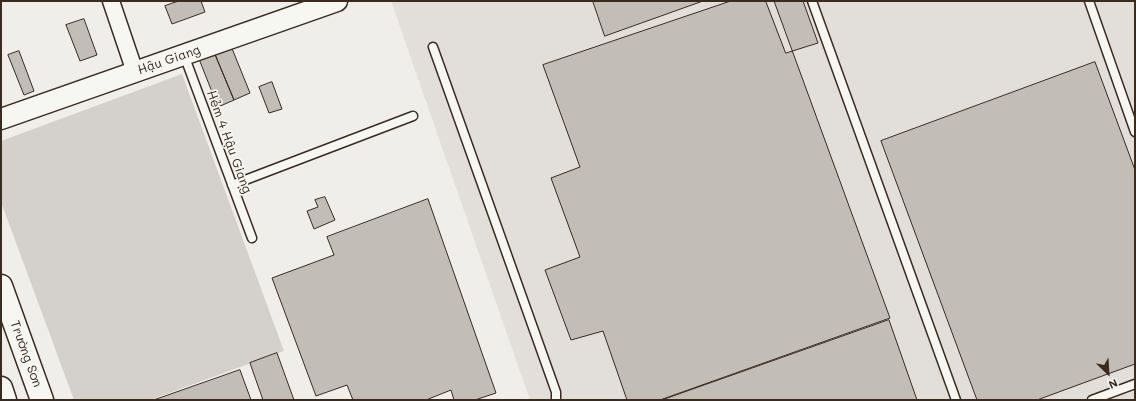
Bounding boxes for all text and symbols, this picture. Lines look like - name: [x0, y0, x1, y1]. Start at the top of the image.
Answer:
- street label: Hậu Giang: [136, 42, 202, 78]
- street label: Hẻm 4 Hậu Giang: [203, 88, 255, 196]
- street label: Trường Sơn: [7, 319, 45, 389]
- north arrow: [1088, 353, 1128, 393]
- text: N: [1106, 376, 1120, 393]

